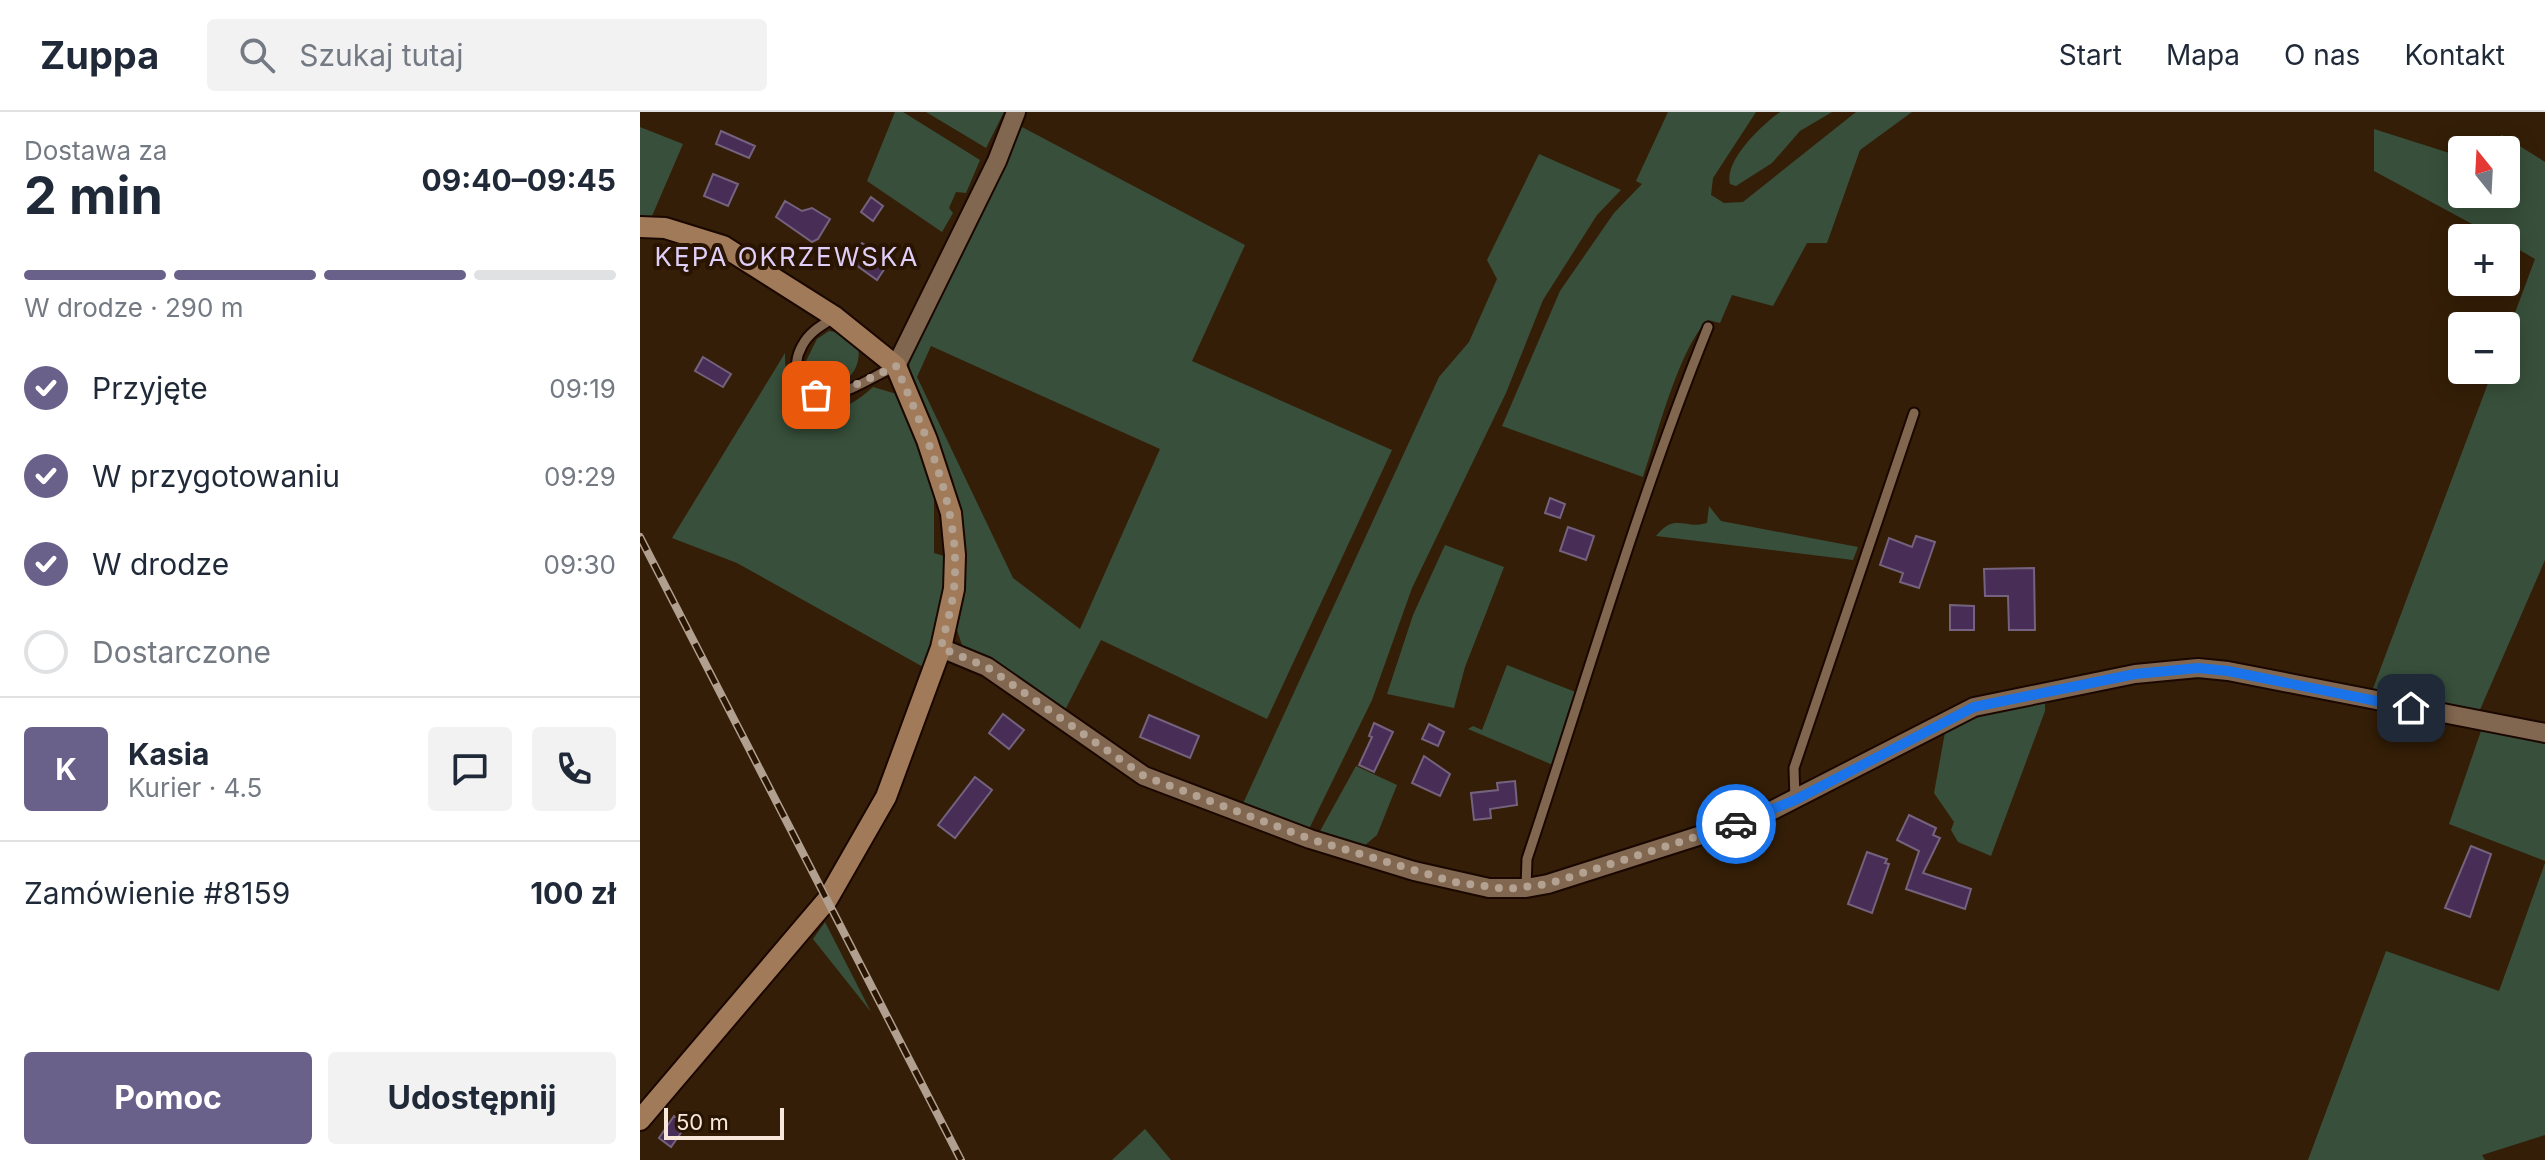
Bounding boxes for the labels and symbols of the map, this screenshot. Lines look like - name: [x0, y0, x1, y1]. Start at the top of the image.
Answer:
- north arrow: [2448, 136, 2520, 208]
- district label: KĘPA OKRZEWSKA: [655, 241, 919, 272]
- pin: [782, 361, 850, 429]
- pin: [2377, 674, 2445, 742]
- courier: [1696, 784, 1776, 864]
- scale bar: [664, 1104, 784, 1140]

